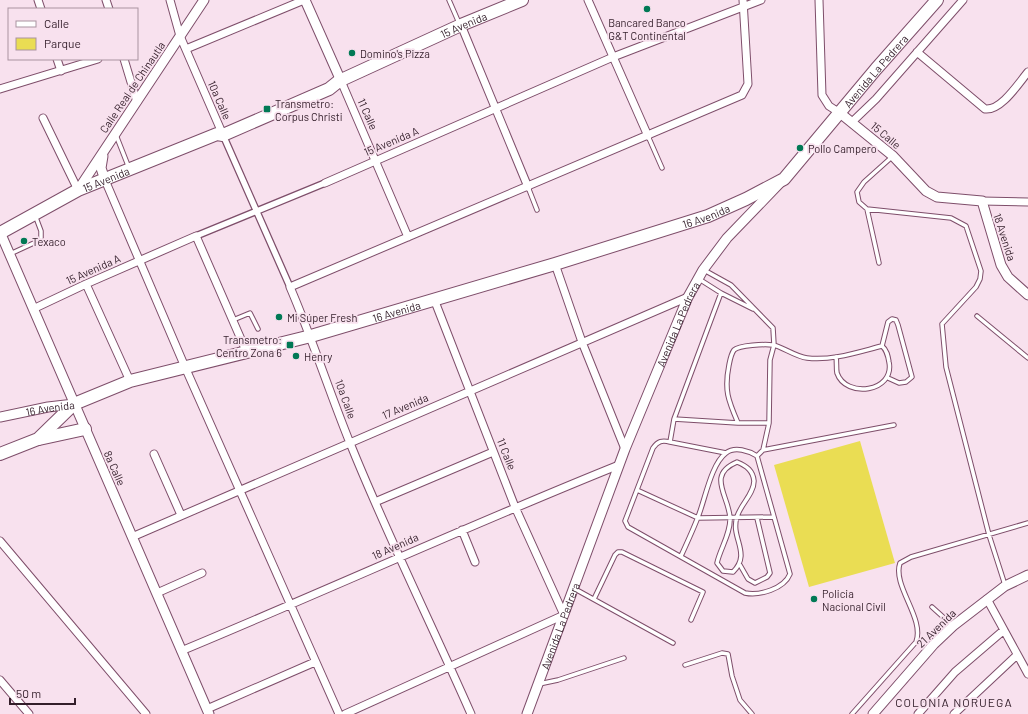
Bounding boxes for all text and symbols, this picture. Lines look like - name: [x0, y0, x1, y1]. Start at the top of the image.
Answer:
- marker: Bancared Banco G&T Continental: [642, 4, 652, 14]
- legend: [8, 8, 138, 60]
- street label: 15 Avenida: [438, 9, 489, 40]
- text: Calle: [44, 16, 69, 30]
- place label: Bancared Banco G&T Continental: [608, 16, 686, 42]
- street label: Avenida La Pedrera: [840, 32, 910, 110]
- text: Parque: [44, 36, 81, 50]
- street label: Calle Real de Chinautla: [97, 39, 167, 135]
- place label: Domino's Pizza: [360, 47, 430, 60]
- marker: Domino's Pizza: [347, 48, 357, 58]
- street label: 10a Calle: [206, 79, 234, 122]
- street label: 11 Calle: [355, 96, 381, 132]
- place label: Transmetro: Corpus Christi: [275, 97, 343, 123]
- marker: Transmetro: Corpus Christi: [262, 104, 272, 114]
- street label: 15 Calle: [868, 119, 904, 151]
- street label: 15 Avenida A: [362, 124, 421, 158]
- place label: Pollo Campero: [808, 142, 877, 155]
- marker: Pollo Campero: [795, 143, 805, 153]
- street label: 15 Avenida: [80, 164, 131, 194]
- street label: 16 Avenida: [681, 201, 732, 230]
- street label: 18 Avenida: [991, 211, 1019, 263]
- place label: Texaco: [32, 235, 66, 248]
- marker: Texaco: [19, 236, 29, 246]
- street label: 15 Avenida A: [64, 251, 123, 287]
- street label: Avenida La Pedrera: [653, 279, 702, 369]
- street label: 16 Avenida: [371, 298, 422, 324]
- place label: Mi Súper Fresh: [287, 311, 357, 324]
- marker: Mi Súper Fresh: [274, 312, 284, 322]
- place label: Transmetro: Centro Zona 6: [216, 333, 282, 359]
- marker: Transmetro: Centro Zona 6: [285, 340, 295, 350]
- place label: Henry: [304, 350, 332, 363]
- marker: Henry: [291, 351, 301, 361]
- street label: 10a Calle: [333, 377, 359, 421]
- street label: 17 Avenida: [380, 390, 430, 422]
- street label: 16 Avenida: [24, 397, 75, 418]
- street label: 11 Calle: [495, 436, 519, 472]
- street label: 8a Calle: [102, 449, 128, 488]
- street label: 18 Avenida: [370, 530, 420, 562]
- street label: Avenida La Pedrera: [538, 581, 582, 671]
- place label: Policia Nacional Civil: [822, 587, 886, 613]
- marker: Policia Nacional Civil: [809, 594, 819, 604]
- street label: 21 Avenida: [914, 606, 958, 650]
- scale bar: [10, 680, 75, 706]
- text: 50 m: [16, 686, 41, 700]
- district label: COLONIA NORUEGA: [895, 695, 1013, 709]

